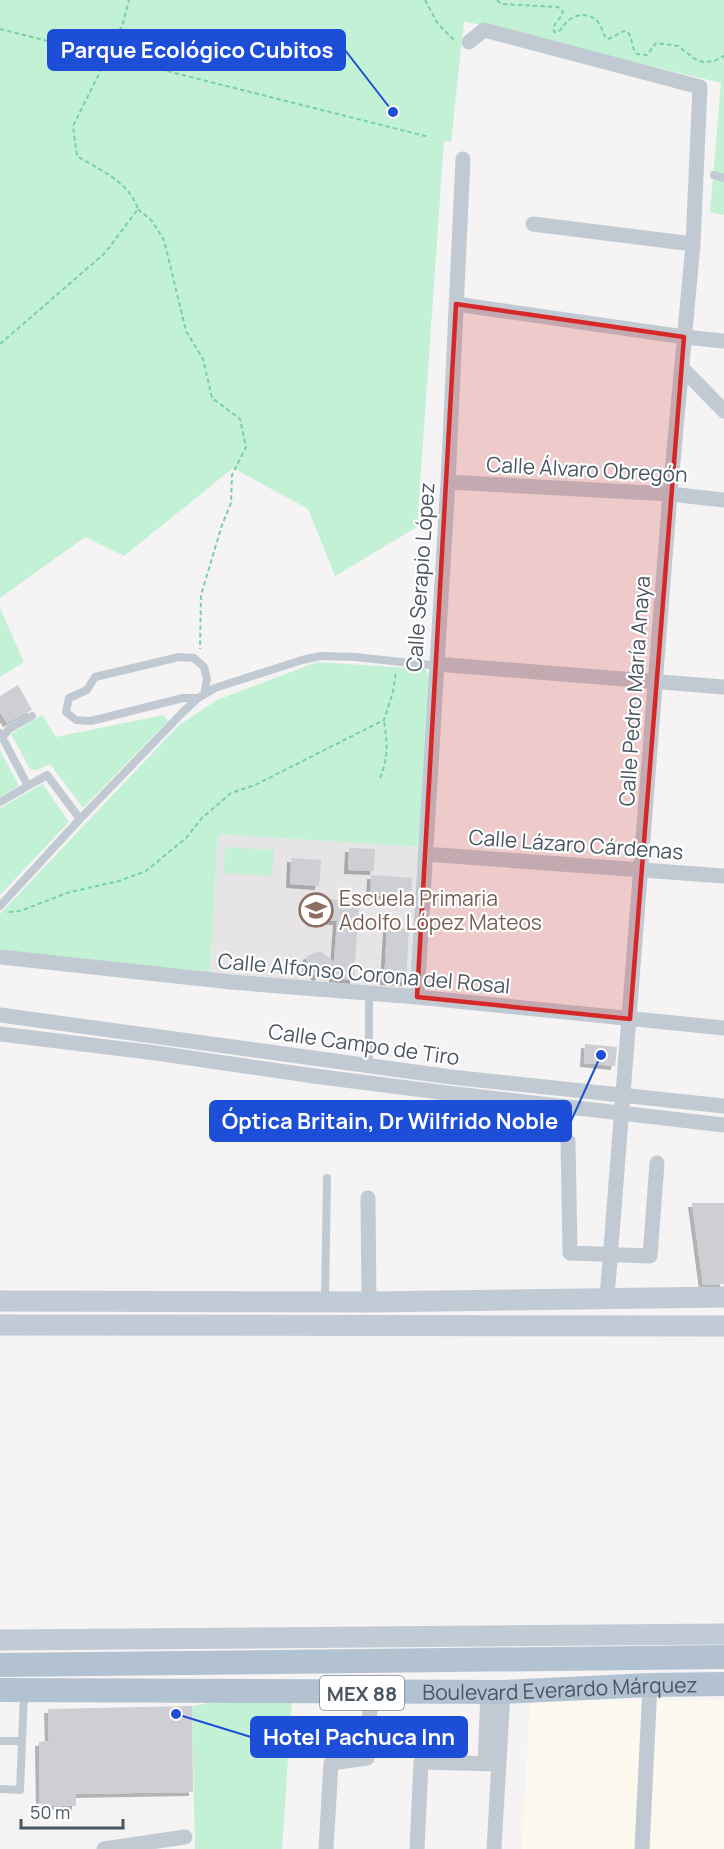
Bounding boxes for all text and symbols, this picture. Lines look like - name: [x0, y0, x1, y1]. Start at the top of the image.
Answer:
- callout: Parque Ecológico Cubitos: [48, 30, 345, 70]
- text: Parque Ecológico Cubitos: [61, 35, 333, 65]
- street label: Calle Álvaro Obregón: [486, 450, 688, 488]
- street label: Calle Serapio López: [399, 481, 441, 673]
- street label: Calle Pedro María Anaya: [612, 575, 656, 807]
- street label: Calle Lázaro Cárdenas: [468, 823, 684, 865]
- place label: Escuela Primaria Adolfo López Mateos: [339, 884, 542, 936]
- school or university icon: Escuela Primaria Adolfo López Mateos: [298, 892, 334, 928]
- street label: Calle Alfonso Corona del Rosal: [217, 946, 511, 1000]
- street label: Calle Campo de Tiro: [267, 1017, 461, 1071]
- callout: Óptica Britain, Dr Wilfrido Noble: [210, 1101, 571, 1141]
- text: Óptica Britain, Dr Wilfrido Noble: [222, 1106, 558, 1136]
- street label: Boulevard Everardo Márquez: [422, 1670, 698, 1706]
- road number: MEX 88: [320, 1676, 404, 1710]
- callout: Hotel Pachuca Inn: [251, 1717, 467, 1757]
- text: Hotel Pachuca Inn: [263, 1722, 455, 1752]
- scale bar: [21, 1792, 123, 1830]
- text: 50 m: [30, 1800, 70, 1824]

